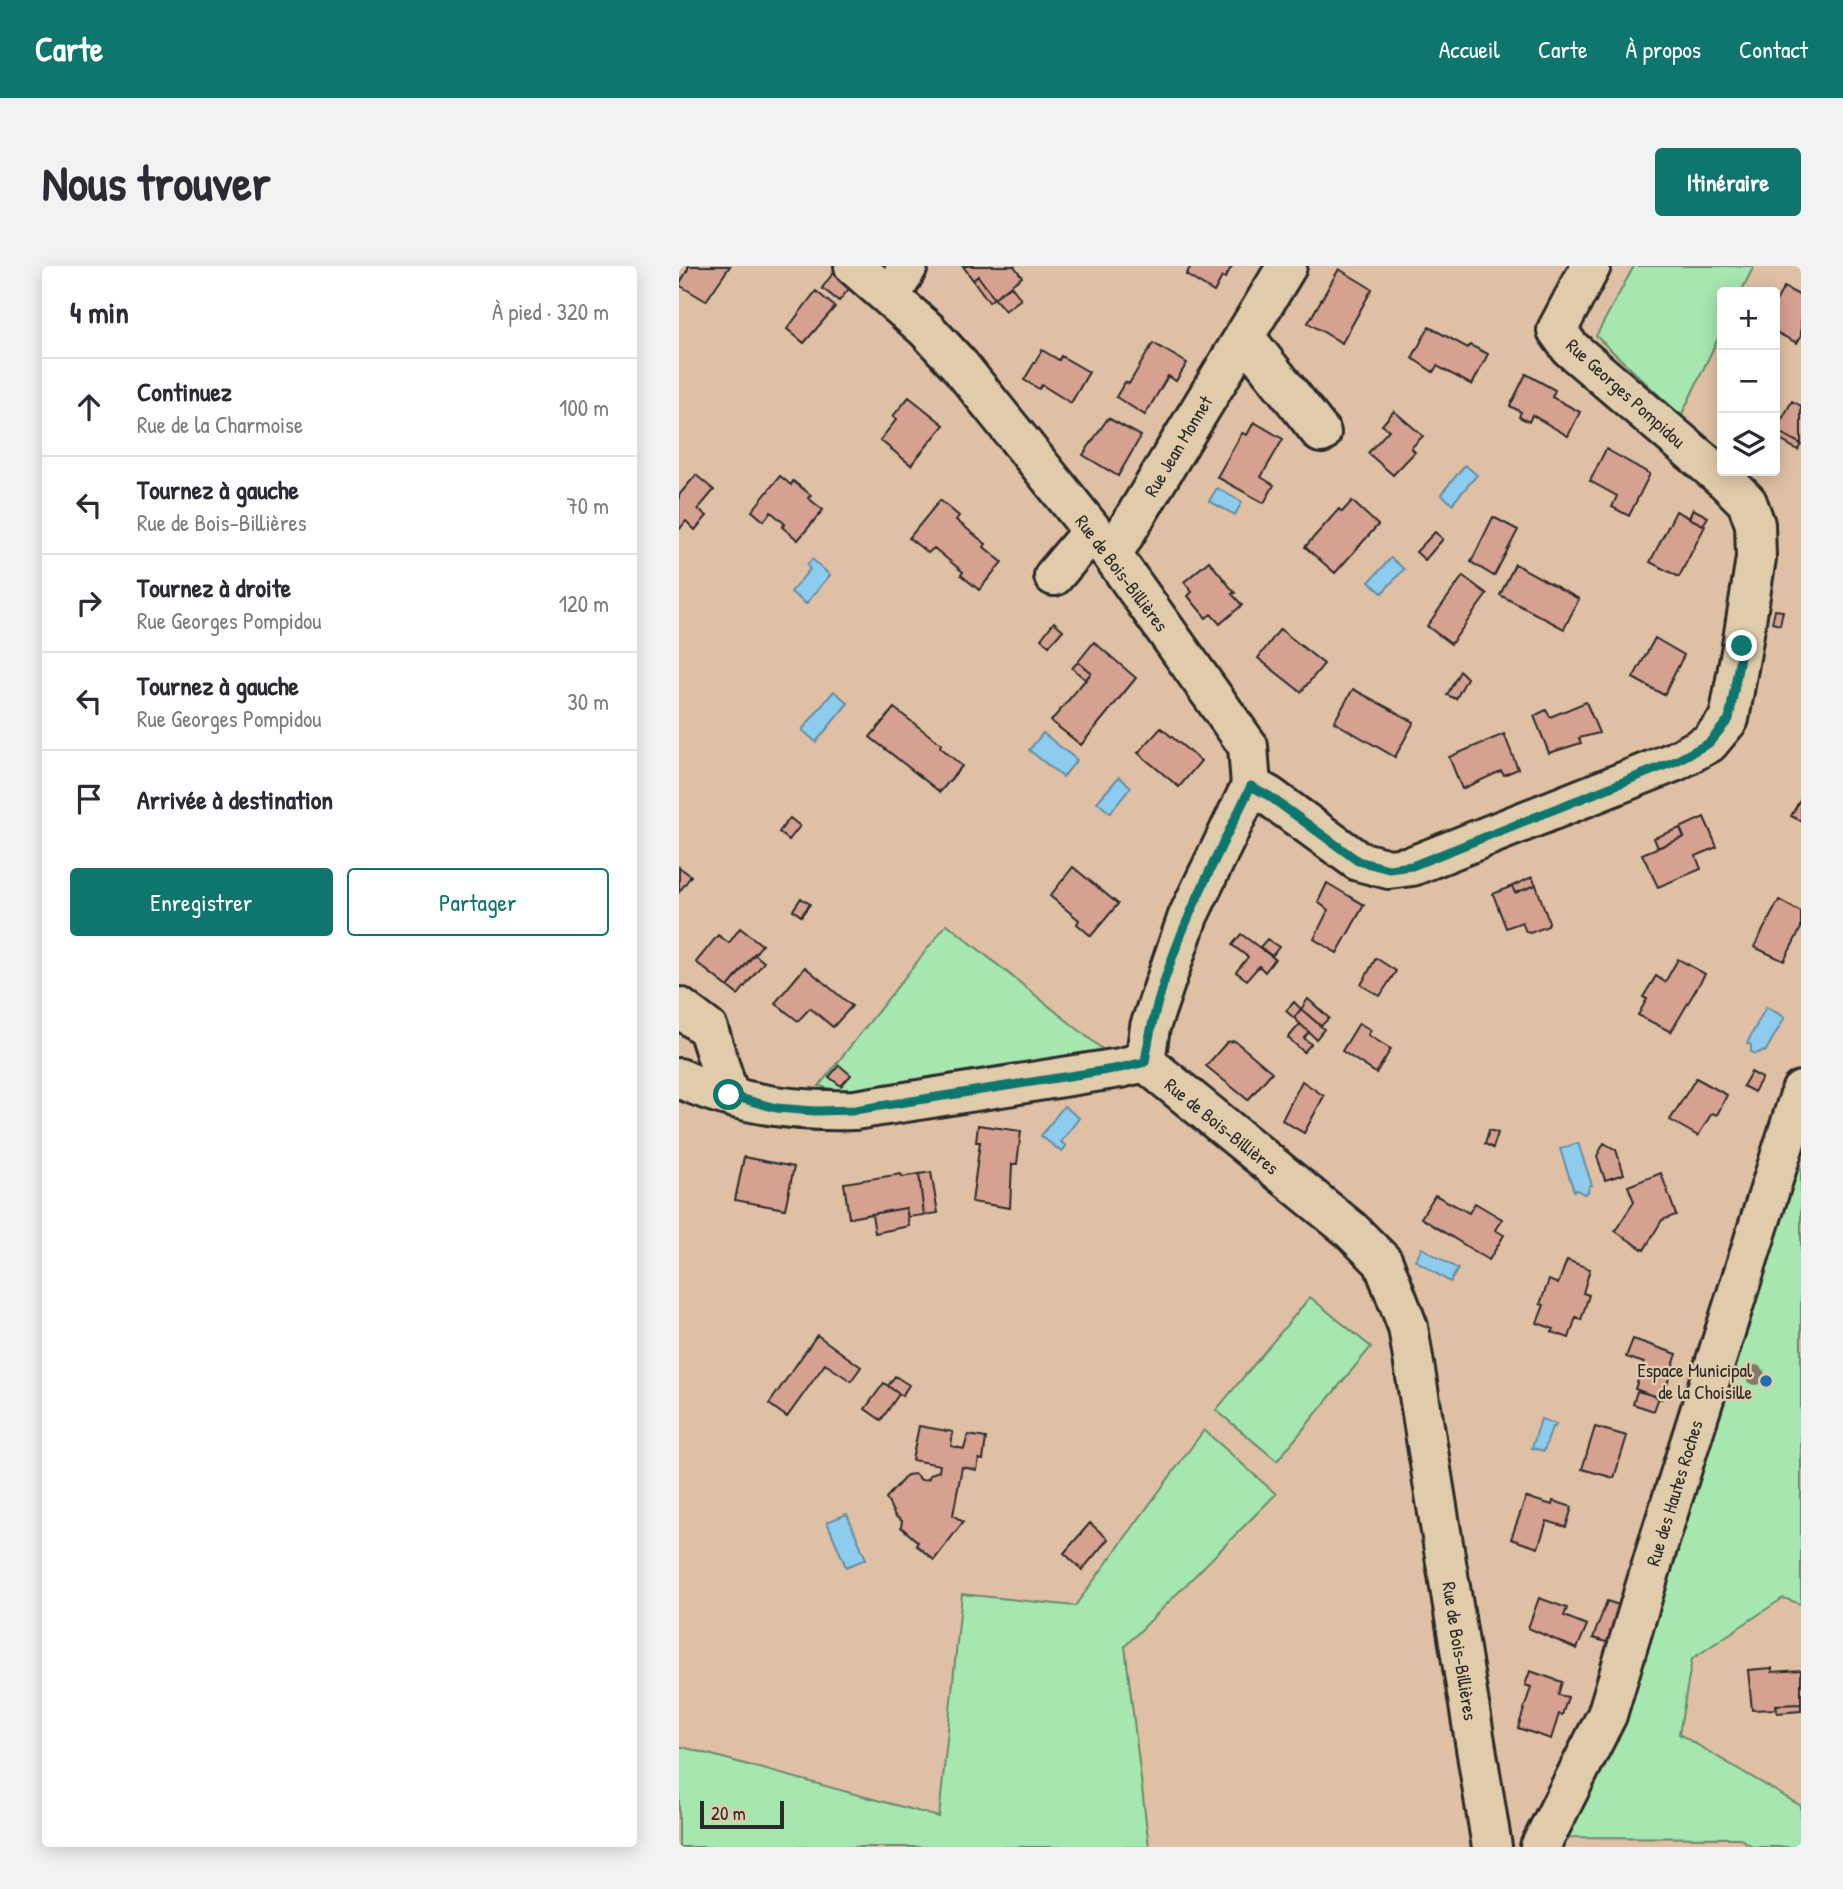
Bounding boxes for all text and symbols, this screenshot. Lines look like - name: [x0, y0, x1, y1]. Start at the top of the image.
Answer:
- text: Carte: [35, 27, 103, 71]
- text: Accueil: [1439, 33, 1500, 65]
- text: Carte: [1538, 33, 1587, 65]
- text: À propos: [1625, 33, 1701, 65]
- text: Contact: [1739, 33, 1808, 65]
- button: Itinéraire: [1655, 148, 1801, 216]
- text: Nous trouver: [42, 149, 271, 215]
- map controls: [1717, 287, 1780, 476]
- button: +: [1717, 287, 1780, 350]
- text: 4 min: [70, 292, 129, 332]
- text: À pied · 320 m: [492, 296, 609, 327]
- street label: Rue Georges Pompidou: [1561, 332, 1692, 454]
- button: −: [1717, 350, 1780, 413]
- text: Continuez: [137, 374, 232, 409]
- icon: ahead: [70, 388, 108, 426]
- street label: Rue Jean Monnet: [1138, 390, 1219, 501]
- text: 100 m: [559, 392, 609, 423]
- text: Rue de la Charmoise: [137, 409, 303, 440]
- button: layers: [1717, 413, 1780, 476]
- text: Tournez à gauche: [137, 472, 299, 507]
- icon: left: [70, 486, 108, 524]
- text: 70 m: [566, 490, 609, 521]
- text: Rue de Bois-Billières: [137, 507, 307, 538]
- street label: Rue de Bois-Billières: [1069, 509, 1175, 637]
- text: Tournez à droite: [137, 570, 291, 605]
- icon: right: [70, 584, 108, 622]
- text: 120 m: [559, 588, 609, 619]
- text: Rue Georges Pompidou: [137, 605, 321, 636]
- route end: [1726, 630, 1757, 661]
- text: Tournez à gauche: [137, 668, 299, 703]
- icon: left: [70, 682, 108, 720]
- text: 30 m: [567, 686, 609, 717]
- text: Rue Georges Pompidou: [137, 703, 321, 734]
- icon: arrive: [70, 780, 108, 818]
- text: Arrivée à destination: [137, 782, 333, 817]
- button: Enregistrer: [70, 868, 333, 936]
- button: Partager: [347, 868, 609, 936]
- street label: Rue de Bois-Billières: [1159, 1072, 1285, 1180]
- route start: [713, 1079, 744, 1110]
- place label: Espace Municipal de la Choisille: [1637, 1357, 1753, 1405]
- marker: Espace Municipal de la Choisille: [1758, 1373, 1774, 1389]
- street label: Rue des Hautes Roches: [1639, 1417, 1709, 1569]
- street label: Rue de Bois-Billières: [1436, 1580, 1484, 1722]
- scale bar: [700, 1798, 784, 1830]
- text: 20 m: [711, 1800, 746, 1826]

